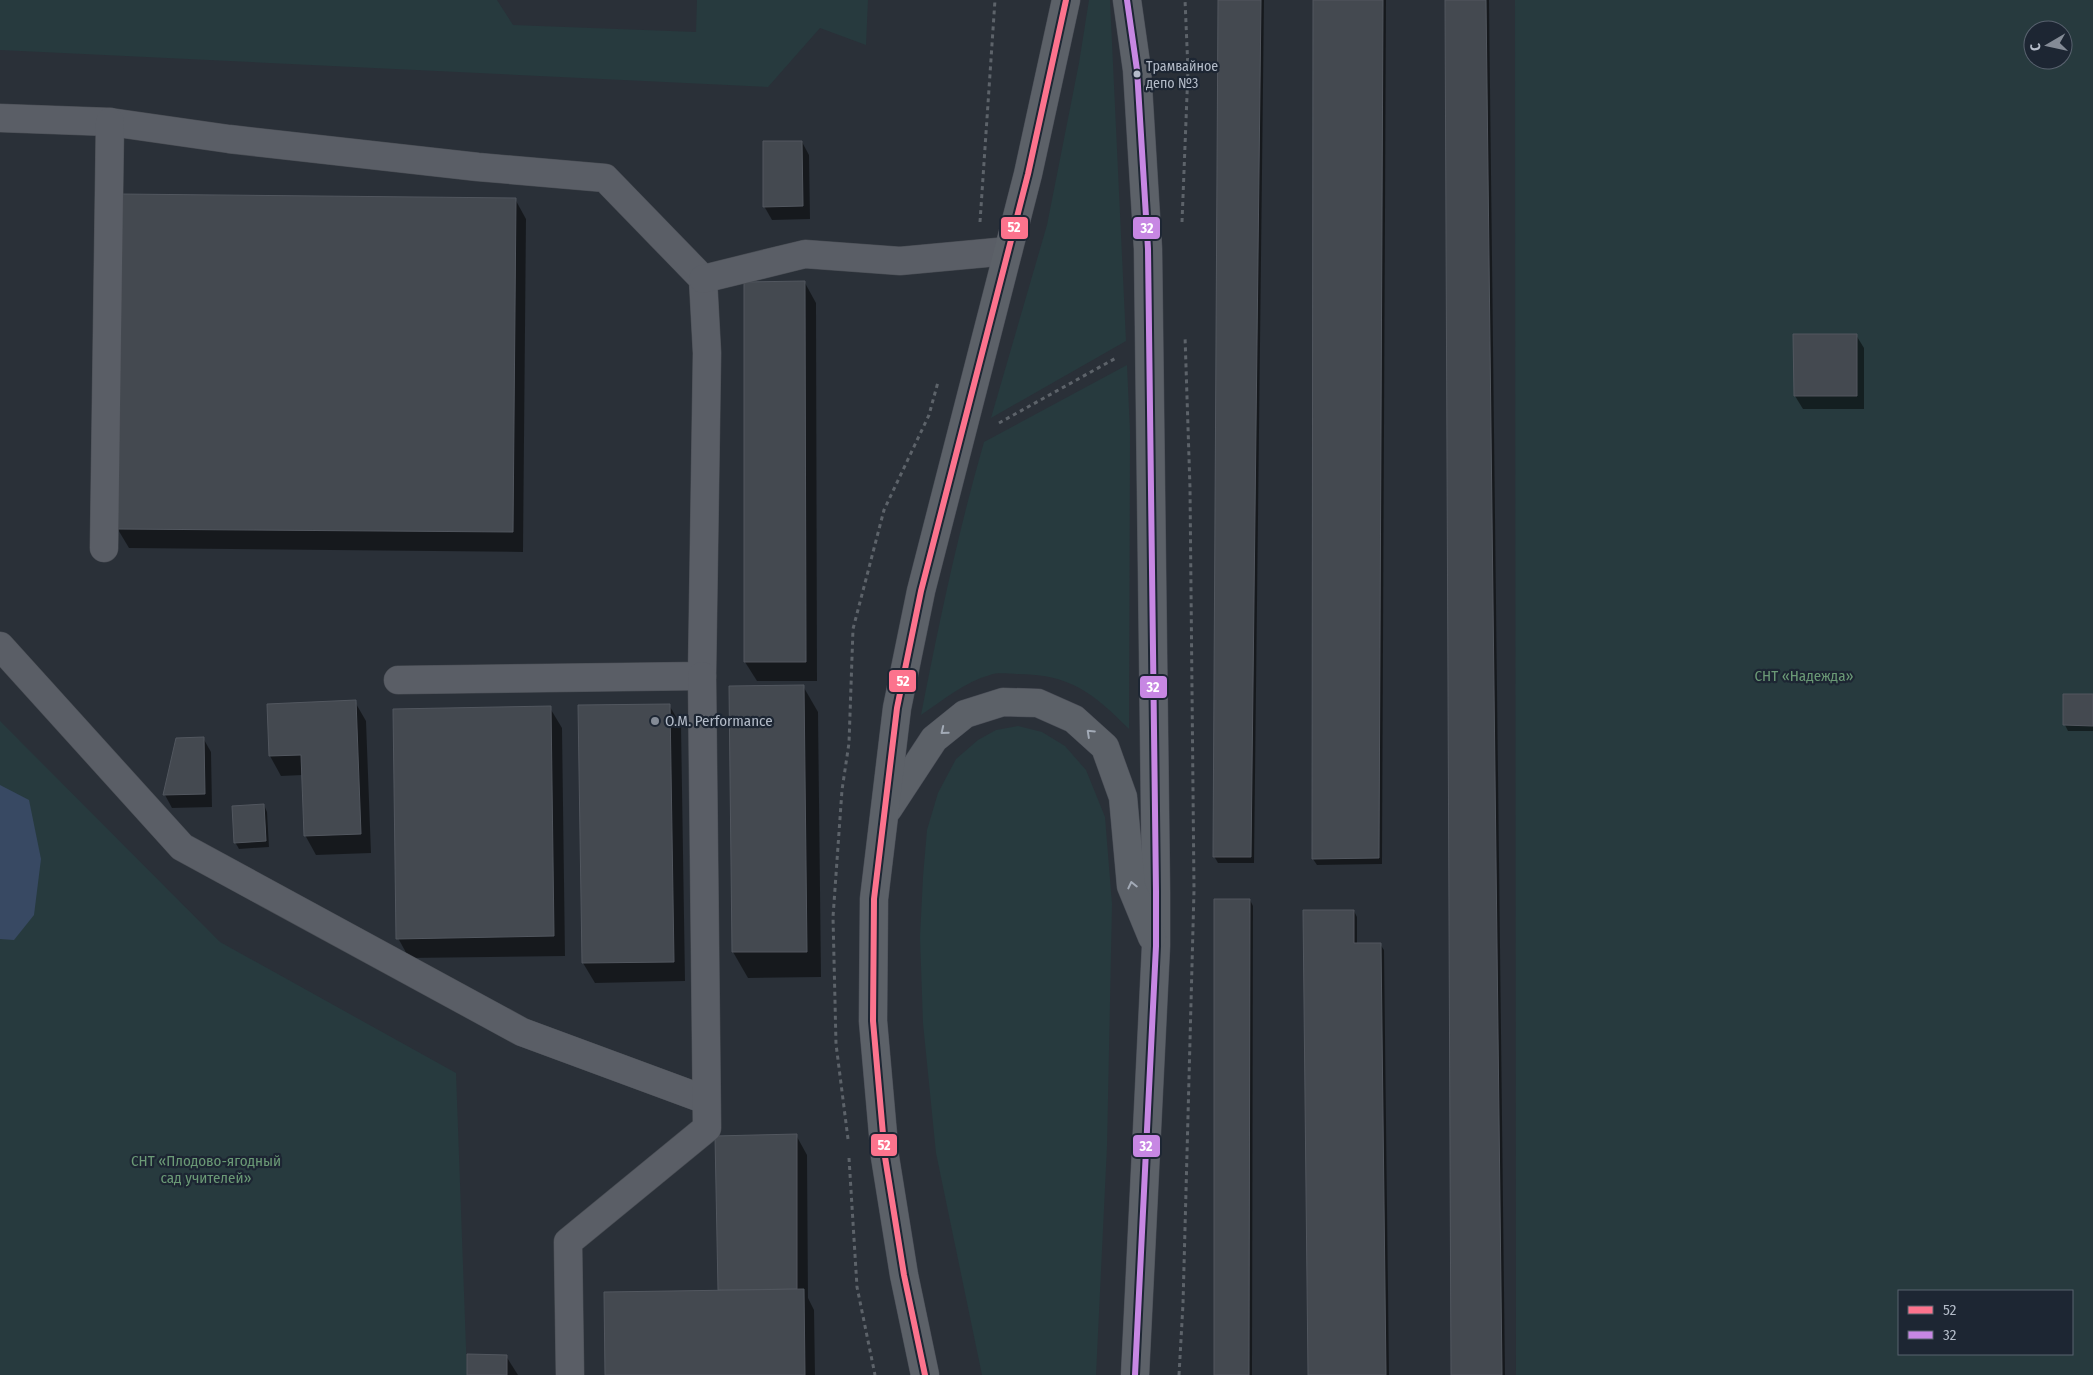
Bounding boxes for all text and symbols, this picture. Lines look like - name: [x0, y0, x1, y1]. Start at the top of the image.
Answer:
- north arrow: [2023, 20, 2073, 70]
- text: С: [2027, 41, 2045, 52]
- place label: Трамвайное депо №3: [1146, 58, 1218, 92]
- marker: Трамвайное депо №3: [1132, 69, 1142, 79]
- line badge: 52: [1000, 216, 1029, 240]
- line badge: 32: [1132, 216, 1161, 240]
- text: 52: [1007, 219, 1021, 236]
- text: 32: [1140, 220, 1154, 237]
- park label: СНТ «Надежда»: [1754, 667, 1854, 685]
- line badge: 52: [888, 669, 917, 693]
- text: 52: [896, 673, 910, 690]
- line badge: 32: [1139, 675, 1168, 699]
- text: 32: [1146, 679, 1160, 696]
- place label: O.M. Performance: [665, 712, 773, 730]
- marker: O.M. Performance: [649, 715, 661, 727]
- one-way arrow: [941, 726, 950, 734]
- one-way arrow: [1086, 730, 1095, 739]
- one-way arrow: [1127, 881, 1138, 889]
- line badge: 52: [870, 1133, 898, 1157]
- line badge: 32: [1132, 1134, 1161, 1158]
- text: 52: [877, 1137, 891, 1154]
- text: 32: [1139, 1138, 1153, 1155]
- park label: СНТ «Плодово-ягодный сад учителей»: [131, 1152, 281, 1187]
- legend: [1898, 1290, 2073, 1355]
- text: 52: [1943, 1301, 1957, 1319]
- text: 32: [1943, 1326, 1957, 1344]

